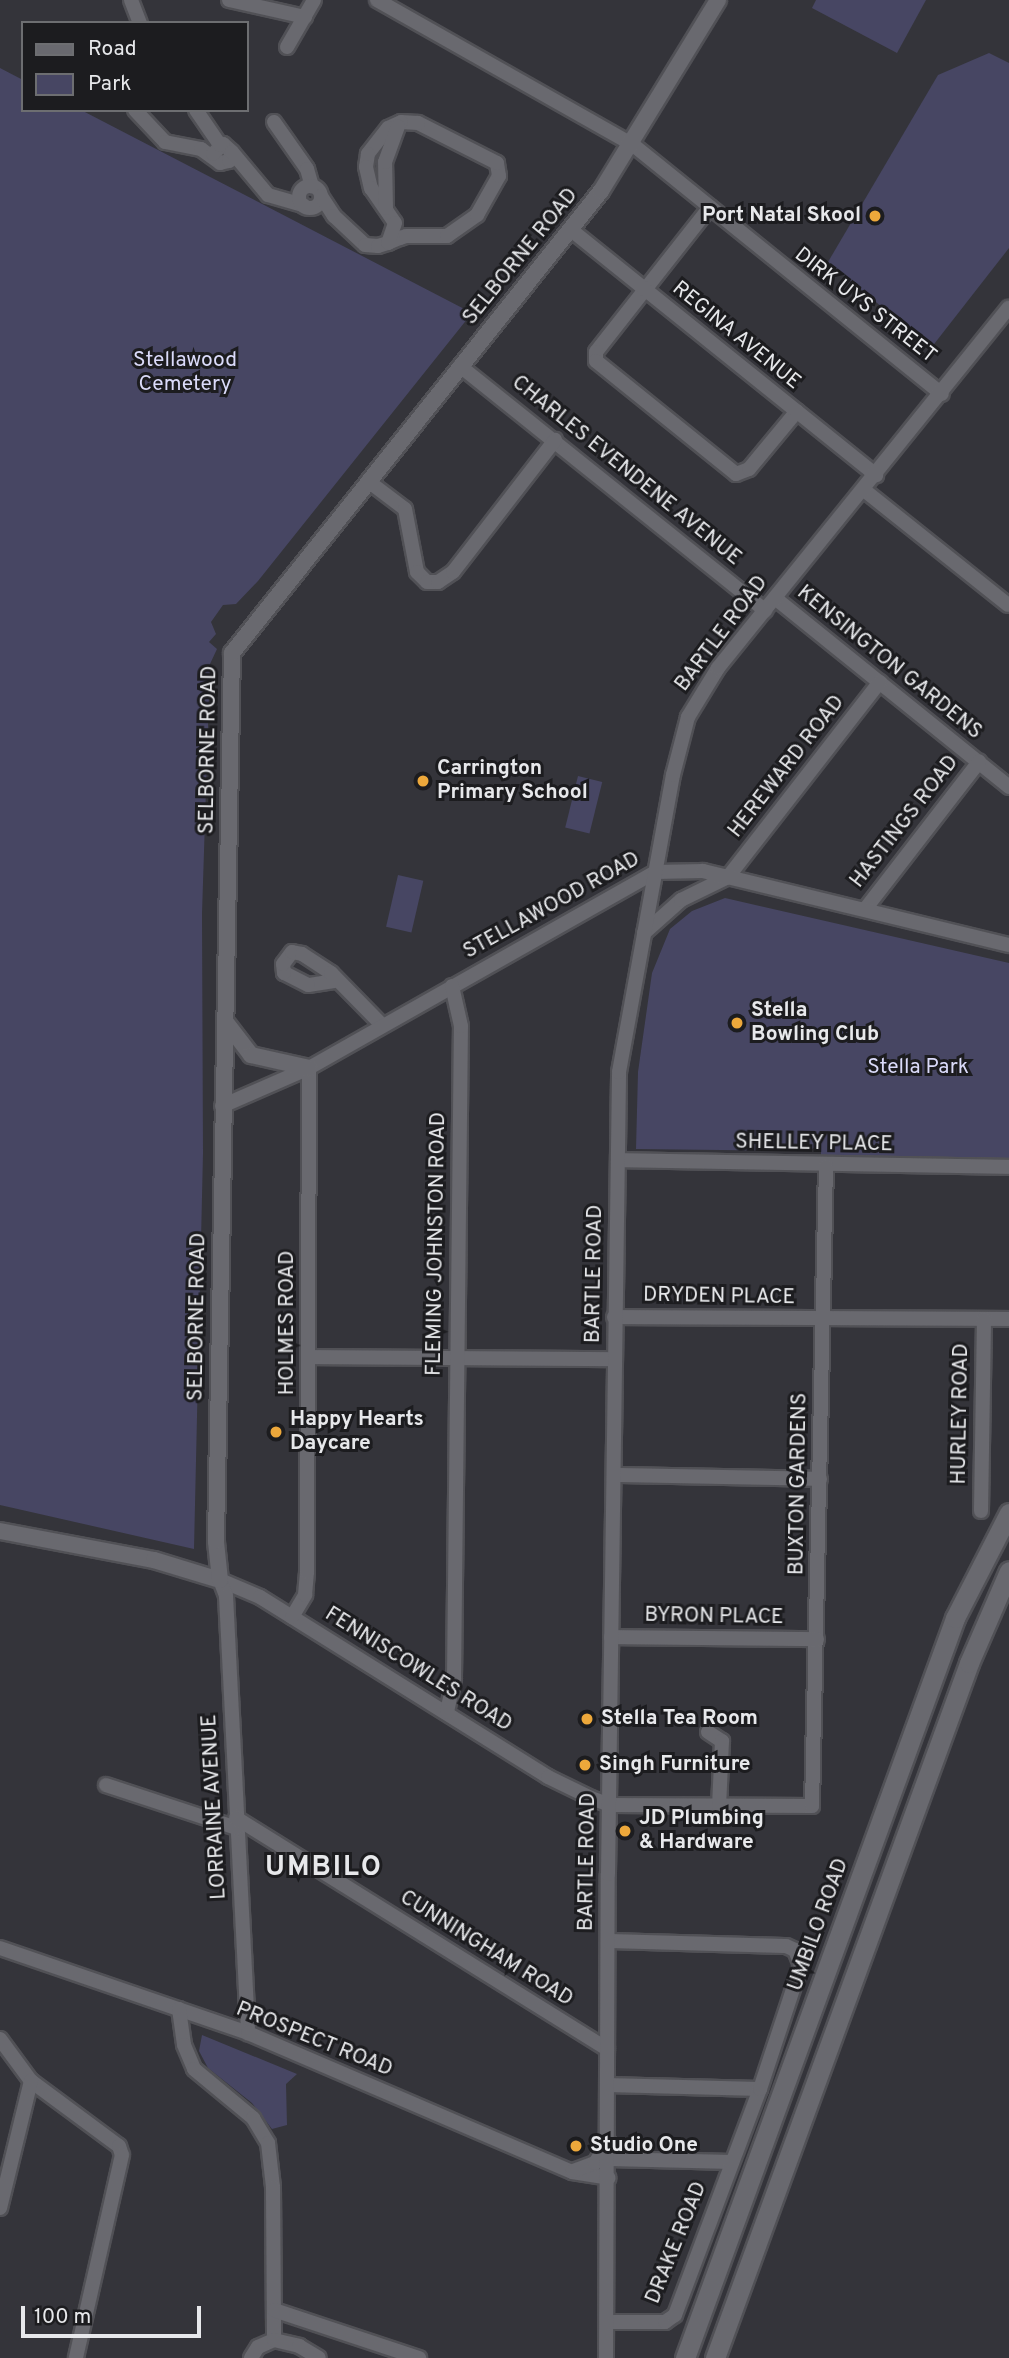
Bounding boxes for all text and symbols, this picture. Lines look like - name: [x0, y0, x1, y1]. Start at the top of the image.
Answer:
- legend: [21, 21, 248, 112]
- text: Road: [88, 36, 137, 63]
- text: Park: [88, 71, 131, 98]
- street label: SELBORNE ROAD: [458, 184, 584, 330]
- place label: Port Natal Skool: [702, 203, 861, 229]
- marker: Port Natal Skool: [867, 208, 883, 224]
- street label: DIRK UYS STREET: [789, 243, 941, 369]
- street label: REGINA AVENUE: [666, 276, 806, 396]
- park label: Stellawood Cemetery: [133, 348, 237, 398]
- street label: CHARLES EVENDENE AVENUE: [506, 370, 746, 572]
- street label: BARTLE ROAD: [670, 571, 774, 697]
- street label: KENSINGTON GARDENS: [791, 581, 987, 745]
- street label: SELBORNE ROAD: [195, 666, 223, 834]
- street label: HEREWARD ROAD: [724, 691, 850, 843]
- street label: HASTINGS ROAD: [845, 751, 965, 893]
- place label: Carrington Primary School: [437, 756, 588, 806]
- marker: Carrington Primary School: [415, 773, 431, 789]
- street label: STELLAWOOD ROAD: [459, 847, 645, 965]
- place label: Stella Bowling Club: [751, 998, 879, 1048]
- marker: Stella Bowling Club: [729, 1015, 745, 1031]
- park label: Stella Park: [867, 1055, 969, 1081]
- street label: FLEMING JOHNSTON ROAD: [422, 1112, 452, 1376]
- street label: SHELLEY PLACE: [735, 1130, 893, 1158]
- street label: BARTLE ROAD: [581, 1205, 609, 1343]
- street label: SELBORNE ROAD: [184, 1233, 212, 1401]
- street label: HOLMES ROAD: [275, 1251, 301, 1395]
- street label: DRYDEN PLACE: [643, 1283, 795, 1311]
- street label: HURLEY ROAD: [947, 1343, 975, 1485]
- street label: BUXTON GARDENS: [785, 1393, 813, 1575]
- place label: Happy Hearts Daycare: [290, 1407, 424, 1457]
- marker: Happy Hearts Daycare: [268, 1424, 284, 1440]
- street label: FENNISCOWLES ROAD: [320, 1602, 516, 1738]
- street label: BYRON PLACE: [644, 1603, 784, 1631]
- place label: Stella Tea Room: [601, 1706, 758, 1732]
- marker: Stella Tea Room: [579, 1711, 595, 1727]
- street label: LORRAINE AVENUE: [198, 1713, 232, 1901]
- place label: Singh Furniture: [599, 1752, 751, 1778]
- marker: Singh Furniture: [577, 1757, 593, 1773]
- street label: BARTLE ROAD: [574, 1793, 602, 1931]
- place label: JD Plumbing & Hardware: [639, 1806, 764, 1856]
- marker: JD Plumbing & Hardware: [617, 1823, 633, 1839]
- district label: UMBILO: [266, 1851, 382, 1885]
- street label: UMBILO ROAD: [783, 1855, 855, 1995]
- street label: CUNNINGHAM ROAD: [395, 1886, 577, 2012]
- street label: PROSPECT ROAD: [232, 1997, 396, 2083]
- place label: Studio One: [590, 2133, 698, 2159]
- marker: Studio One: [568, 2138, 584, 2154]
- street label: DRAKE ROAD: [641, 2178, 713, 2308]
- scale bar: [24, 2292, 205, 2336]
- text: 100 m: [34, 2304, 91, 2331]

